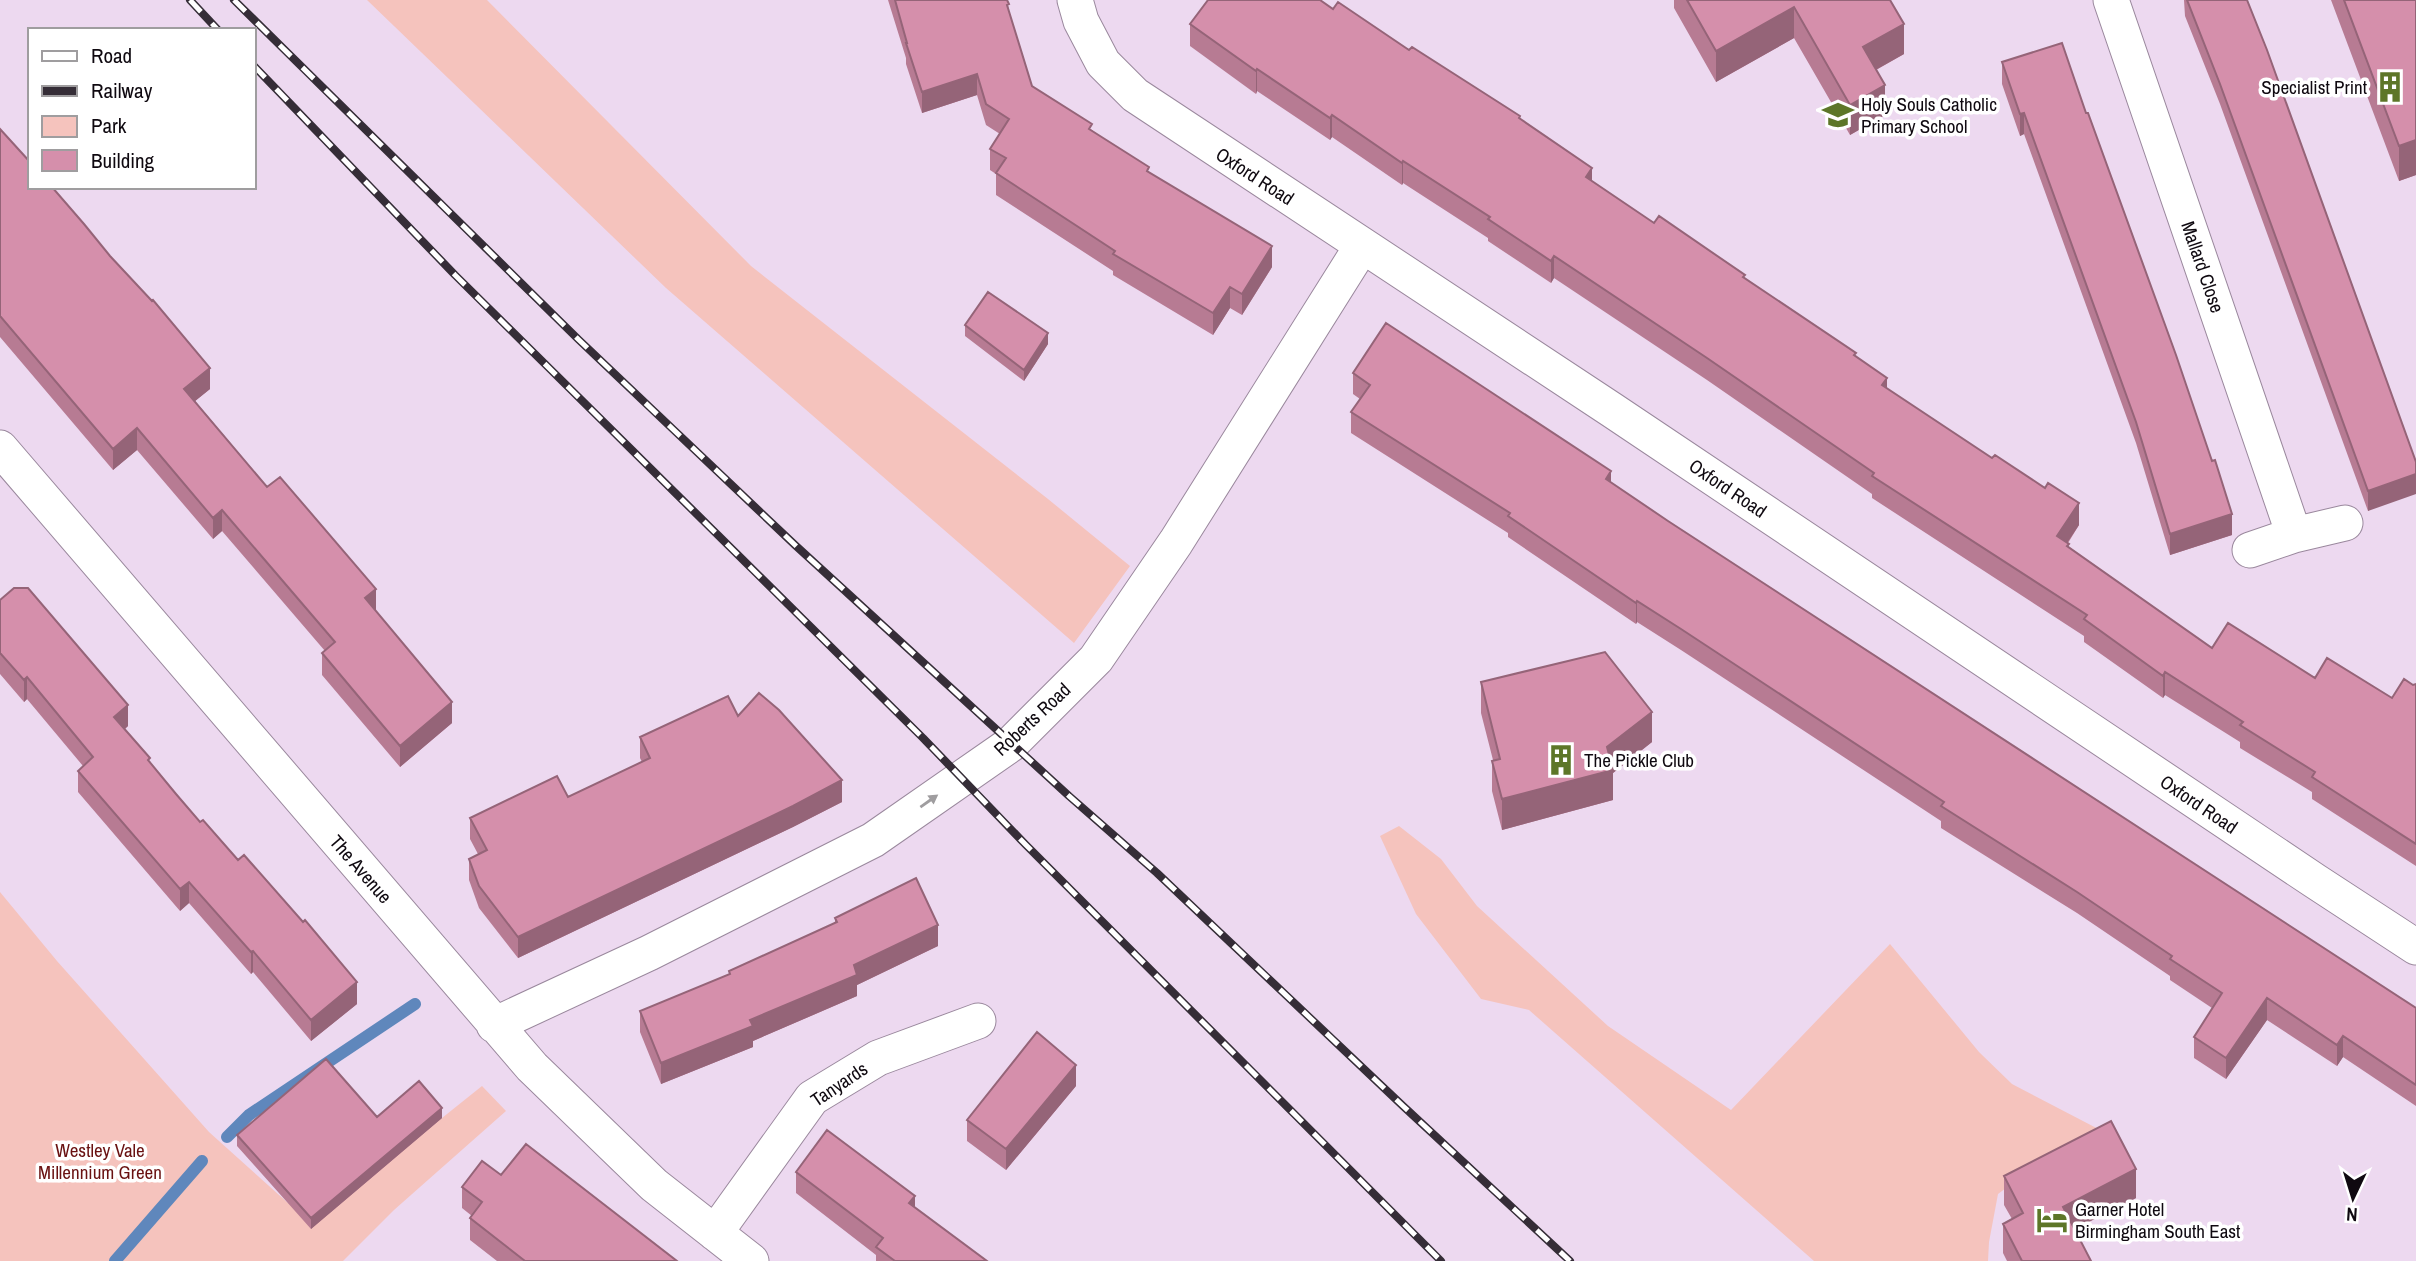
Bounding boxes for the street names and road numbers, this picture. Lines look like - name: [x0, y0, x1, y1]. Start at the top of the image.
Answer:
- street label: Oxford Road: [1211, 141, 1299, 211]
- street label: Mallard Close: [2175, 218, 2231, 316]
- street label: Oxford Road: [1684, 453, 1772, 523]
- street label: Roberts Road: [988, 677, 1076, 761]
- street label: Oxford Road: [2155, 769, 2243, 839]
- street label: The Avenue: [324, 829, 398, 909]
- street label: Tanyards: [805, 1055, 873, 1113]

